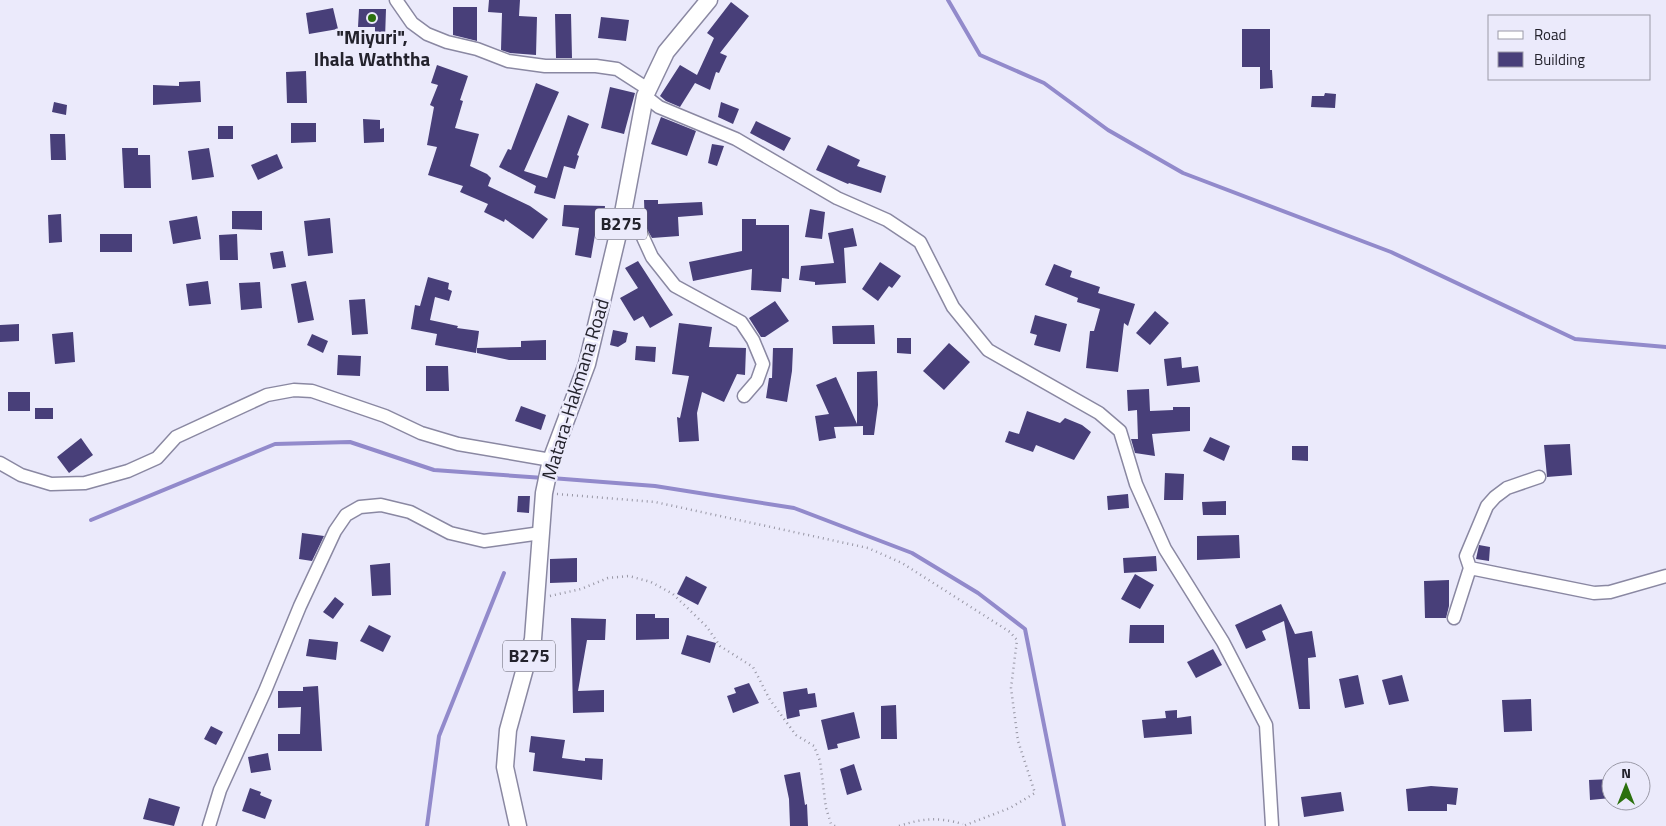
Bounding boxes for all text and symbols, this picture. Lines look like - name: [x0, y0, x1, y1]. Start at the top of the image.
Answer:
- marker: "Miyuri", Ihala Waththa: [366, 12, 378, 24]
- legend: [1488, 15, 1651, 80]
- place label: "Miyuri", Ihala Waththa: [314, 22, 430, 73]
- text: Road: [1534, 23, 1566, 46]
- text: Building: [1534, 48, 1585, 71]
- road number: B275: [595, 208, 647, 240]
- street label: Matara-Hakmana Road: [533, 295, 616, 483]
- road number: B275: [503, 640, 555, 671]
- north arrow: [1601, 761, 1651, 811]
- text: N: [1621, 762, 1631, 783]

